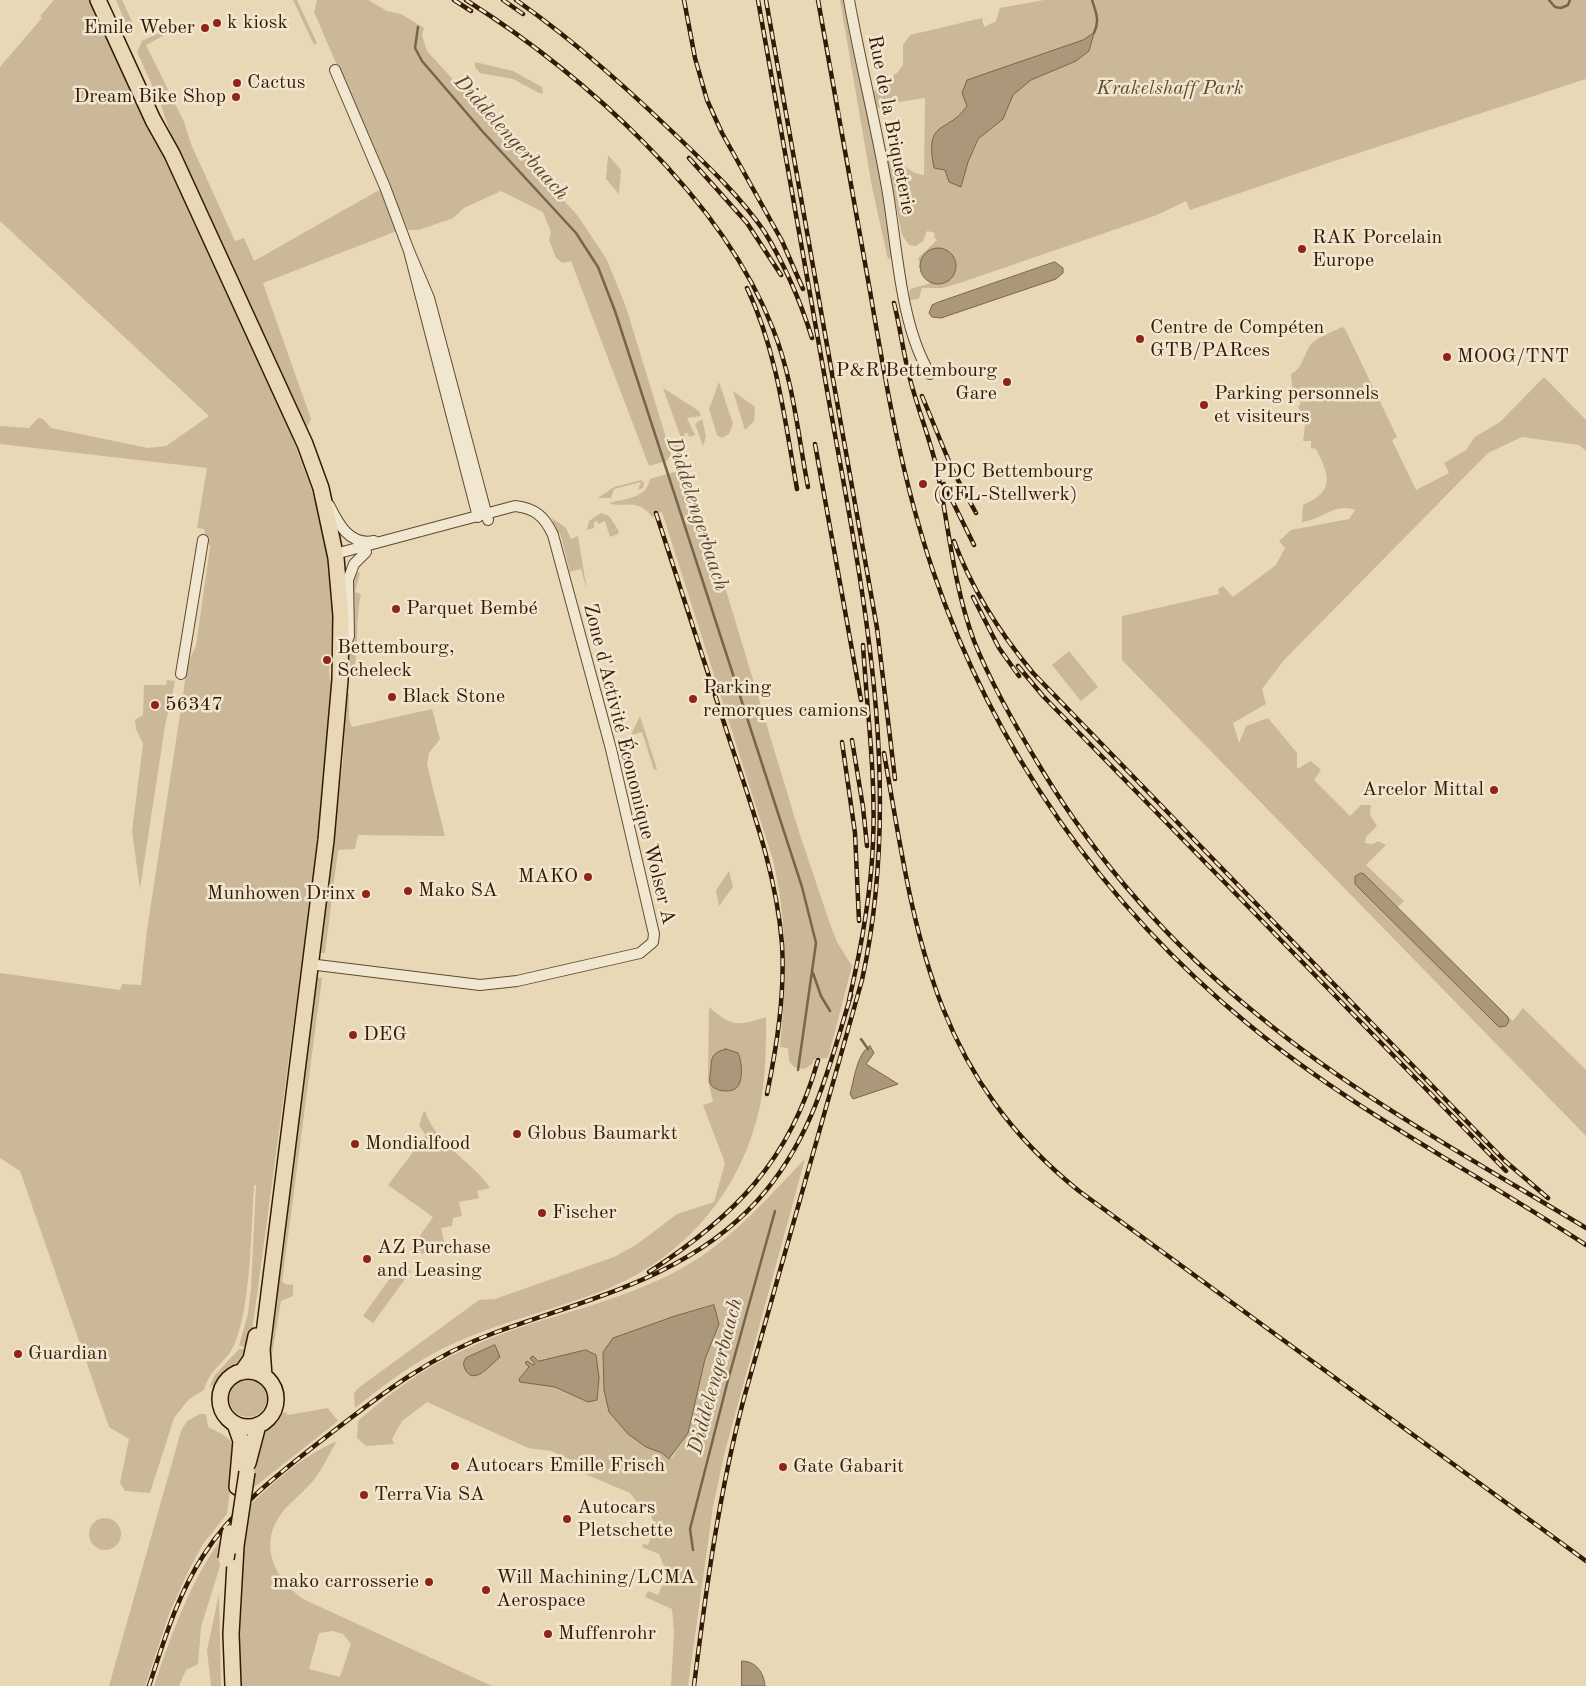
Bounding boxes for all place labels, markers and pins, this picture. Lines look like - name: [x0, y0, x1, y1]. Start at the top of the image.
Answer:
- place label: k kiosk: [227, 11, 288, 35]
- place label: Emile Weber: [83, 16, 195, 40]
- marker: k kiosk: [211, 17, 223, 29]
- marker: Emile Weber: [199, 22, 211, 34]
- place label: Cactus: [247, 71, 305, 95]
- marker: Cactus: [231, 77, 243, 89]
- place label: Dream Bike Shop: [74, 85, 226, 109]
- marker: Dream Bike Shop: [230, 91, 242, 103]
- place label: RAK Porcelain Europe: [1312, 226, 1442, 273]
- marker: RAK Porcelain Europe: [1296, 243, 1308, 255]
- place label: Centre de Compéten GTB/PARces: [1150, 316, 1324, 363]
- marker: Centre de Compéten GTB/PARces: [1134, 333, 1146, 345]
- place label: MOOG/TNT: [1457, 345, 1569, 369]
- marker: MOOG/TNT: [1441, 351, 1453, 363]
- place label: P&R Bettembourg Gare: [836, 359, 997, 406]
- marker: P&R Bettembourg Gare: [1001, 376, 1013, 388]
- place label: Parking personnels et visiteurs: [1214, 382, 1379, 429]
- marker: Parking personnels et visiteurs: [1198, 399, 1210, 411]
- place label: PDC Bettembourg (CFL-Stellwerk): [933, 460, 1093, 507]
- marker: PDC Bettembourg (CFL-Stellwerk): [917, 478, 929, 490]
- place label: Parquet Bembé: [406, 597, 538, 621]
- marker: Parquet Bembé: [390, 603, 402, 615]
- place label: Bettembourg, Scheleck: [337, 636, 455, 683]
- marker: Bettembourg, Scheleck: [321, 654, 333, 666]
- place label: Parking remorques camions: [703, 676, 868, 723]
- place label: Black Stone: [402, 685, 505, 709]
- marker: Black Stone: [386, 691, 398, 703]
- place label: 56347: [165, 693, 223, 717]
- marker: Parking remorques camions: [687, 693, 699, 705]
- marker: 56347: [149, 699, 161, 711]
- place label: Arcelor Mittal: [1362, 778, 1484, 802]
- marker: Arcelor Mittal: [1488, 784, 1500, 796]
- place label: MAKO: [518, 865, 578, 889]
- marker: MAKO: [582, 871, 594, 883]
- place label: Mako SA: [418, 879, 498, 903]
- place label: Munhowen Drinx: [207, 882, 356, 906]
- marker: Mako SA: [402, 885, 414, 897]
- marker: Munhowen Drinx: [360, 888, 372, 900]
- place label: DEG: [363, 1023, 407, 1047]
- marker: DEG: [347, 1029, 359, 1041]
- place label: Globus Baumarkt: [527, 1122, 678, 1146]
- marker: Globus Baumarkt: [511, 1128, 523, 1140]
- place label: Mondialfood: [365, 1132, 470, 1156]
- marker: Mondialfood: [349, 1138, 361, 1150]
- place label: Fischer: [552, 1201, 617, 1225]
- marker: Fischer: [536, 1207, 548, 1219]
- place label: AZ Purchase and Leasing: [377, 1236, 491, 1283]
- marker: AZ Purchase and Leasing: [361, 1253, 373, 1265]
- place label: Guardian: [28, 1342, 108, 1366]
- marker: Guardian: [12, 1348, 24, 1360]
- place label: Autocars Emille Frisch: [465, 1454, 665, 1478]
- place label: Gate Gabarit: [793, 1455, 904, 1479]
- marker: Autocars Emille Frisch: [449, 1460, 461, 1472]
- marker: Gate Gabarit: [777, 1461, 789, 1473]
- place label: TerraVia SA: [374, 1483, 485, 1507]
- marker: TerraVia SA: [358, 1489, 370, 1501]
- place label: Autocars Pletschette: [577, 1496, 673, 1543]
- marker: Autocars Pletschette: [561, 1513, 573, 1525]
- place label: Will Machining/LCMA Aerospace: [496, 1566, 696, 1613]
- place label: mako carrosserie: [273, 1570, 419, 1594]
- marker: mako carrosserie: [423, 1576, 435, 1588]
- marker: Will Machining/LCMA Aerospace: [480, 1584, 492, 1596]
- place label: Muffenrohr: [558, 1622, 656, 1646]
- marker: Muffenrohr: [542, 1628, 554, 1640]

